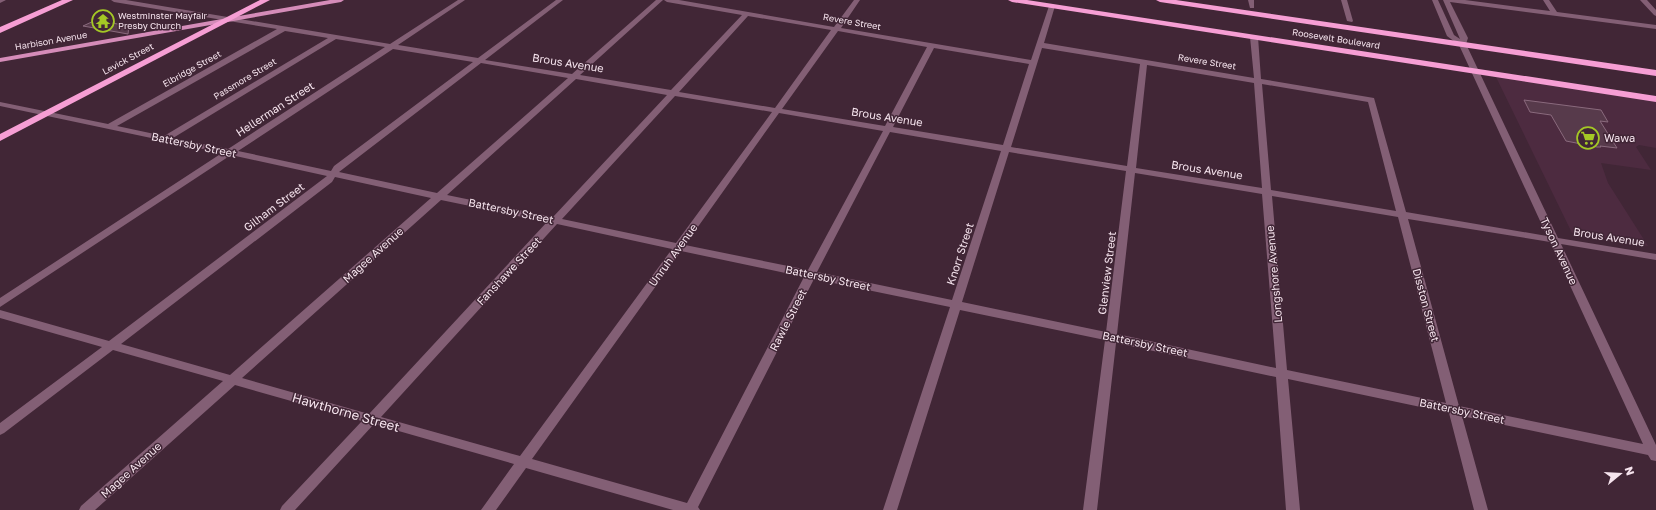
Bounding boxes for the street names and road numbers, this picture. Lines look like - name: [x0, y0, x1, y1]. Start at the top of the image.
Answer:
- street label: Revere Street: [822, 11, 882, 32]
- street label: Roosevelt Boulevard: [1291, 26, 1381, 51]
- street label: Harbison Avenue: [14, 29, 88, 52]
- street label: Levick Street: [100, 40, 156, 77]
- street label: Elbridge Street: [161, 48, 223, 89]
- street label: Brous Avenue: [531, 50, 605, 75]
- street label: Revere Street: [1177, 51, 1237, 72]
- street label: Passmore Street: [211, 55, 278, 102]
- street label: Hellerman Street: [233, 79, 316, 139]
- street label: Brous Avenue: [850, 104, 924, 129]
- street label: Battersby Street: [150, 129, 238, 160]
- street label: Brous Avenue: [1170, 157, 1244, 182]
- street label: Gilham Street: [241, 180, 306, 234]
- street label: Battersby Street: [467, 195, 555, 226]
- street label: Tyson Avenue: [1538, 215, 1581, 287]
- street label: Unruh Avenue: [646, 221, 700, 288]
- street label: Knorr Street: [943, 221, 976, 287]
- street label: Magee Avenue: [340, 224, 406, 285]
- street label: Brous Avenue: [1572, 224, 1646, 249]
- street label: Longshore Avenue: [1263, 225, 1284, 323]
- street label: Glenview Street: [1095, 231, 1118, 315]
- street label: Fanshawe Street: [474, 234, 544, 307]
- street label: Battersby Street: [784, 262, 872, 293]
- street label: Disston Street: [1410, 267, 1443, 343]
- street label: Rawle Street: [766, 287, 809, 353]
- street label: Battersby Street: [1101, 328, 1189, 359]
- street label: Hawthorne Street: [290, 389, 402, 435]
- street label: Battersby Street: [1418, 395, 1506, 426]
- street label: Magee Avenue: [98, 439, 164, 500]

